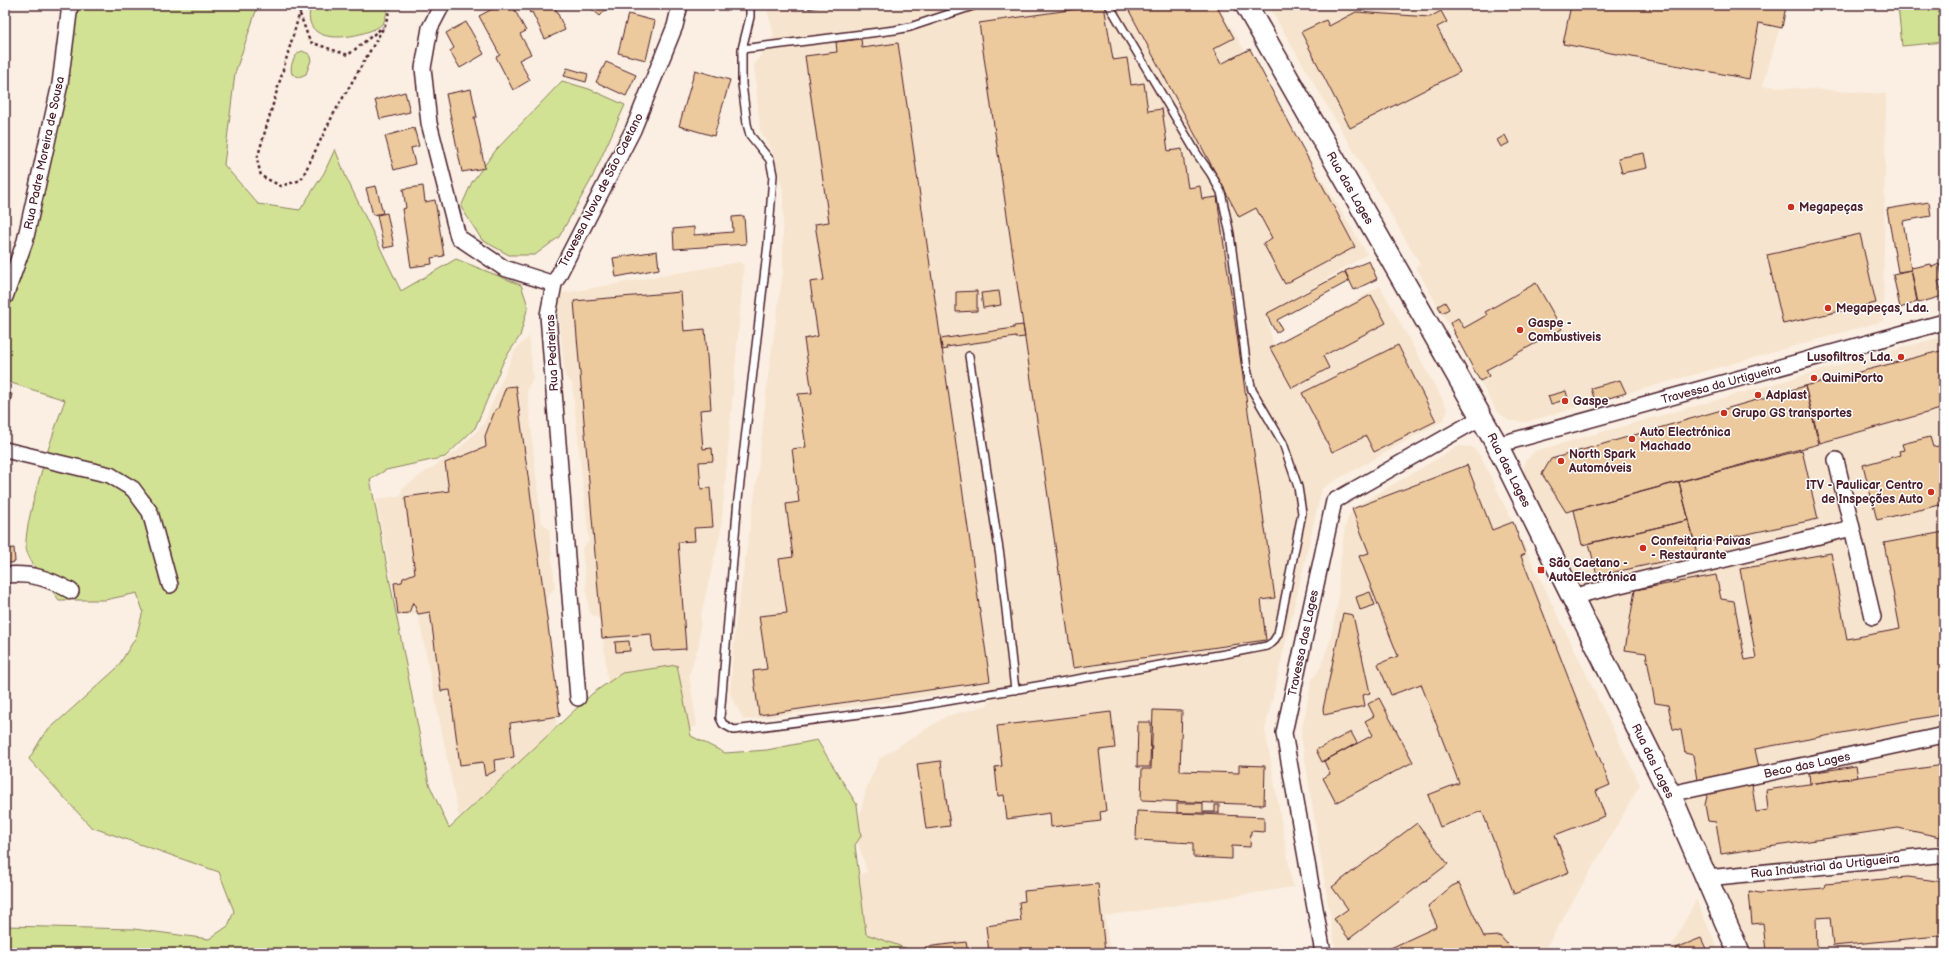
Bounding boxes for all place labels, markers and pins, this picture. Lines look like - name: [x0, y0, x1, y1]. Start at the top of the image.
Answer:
- place label: Megapeças: [1799, 200, 1863, 215]
- marker: Megapeças: [1786, 202, 1796, 212]
- place label: Megapeças, Lda.: [1836, 301, 1929, 316]
- marker: Megapeças, Lda.: [1823, 303, 1833, 313]
- place label: Gaspe - Combustiveis: [1528, 316, 1601, 345]
- marker: Gaspe - Combustiveis: [1515, 325, 1525, 335]
- place label: Lusofiltros, Lda.: [1807, 350, 1893, 365]
- marker: Lusofiltros, Lda.: [1896, 352, 1906, 362]
- place label: QuimiPorto: [1822, 371, 1884, 386]
- marker: QuimiPorto: [1809, 373, 1819, 383]
- place label: Adplast: [1765, 388, 1807, 403]
- marker: Adplast: [1753, 390, 1763, 400]
- place label: Gaspe: [1573, 394, 1609, 409]
- marker: Gaspe: [1560, 396, 1570, 406]
- place label: Grupo GS transportes: [1732, 406, 1852, 421]
- marker: Grupo GS transportes: [1719, 408, 1729, 418]
- place label: Auto Electrónica Machado: [1639, 425, 1731, 454]
- marker: Auto Electrónica Machado: [1627, 434, 1637, 444]
- place label: North Spark Automóveis: [1568, 447, 1636, 476]
- marker: North Spark Automóveis: [1556, 456, 1566, 466]
- place label: ITV - Paulicar, Centro de Inspeções Auto: [1806, 478, 1923, 507]
- marker: ITV - Paulicar, Centro de Inspeções Auto: [1926, 487, 1936, 497]
- place label: Confeitaria Paivas - Restaurante: [1651, 534, 1751, 563]
- marker: Confeitaria Paivas - Restaurante: [1638, 543, 1648, 553]
- place label: São Caetano - AutoElectrónica: [1548, 556, 1636, 585]
- marker: São Caetano - AutoElectrónica: [1536, 565, 1546, 575]

